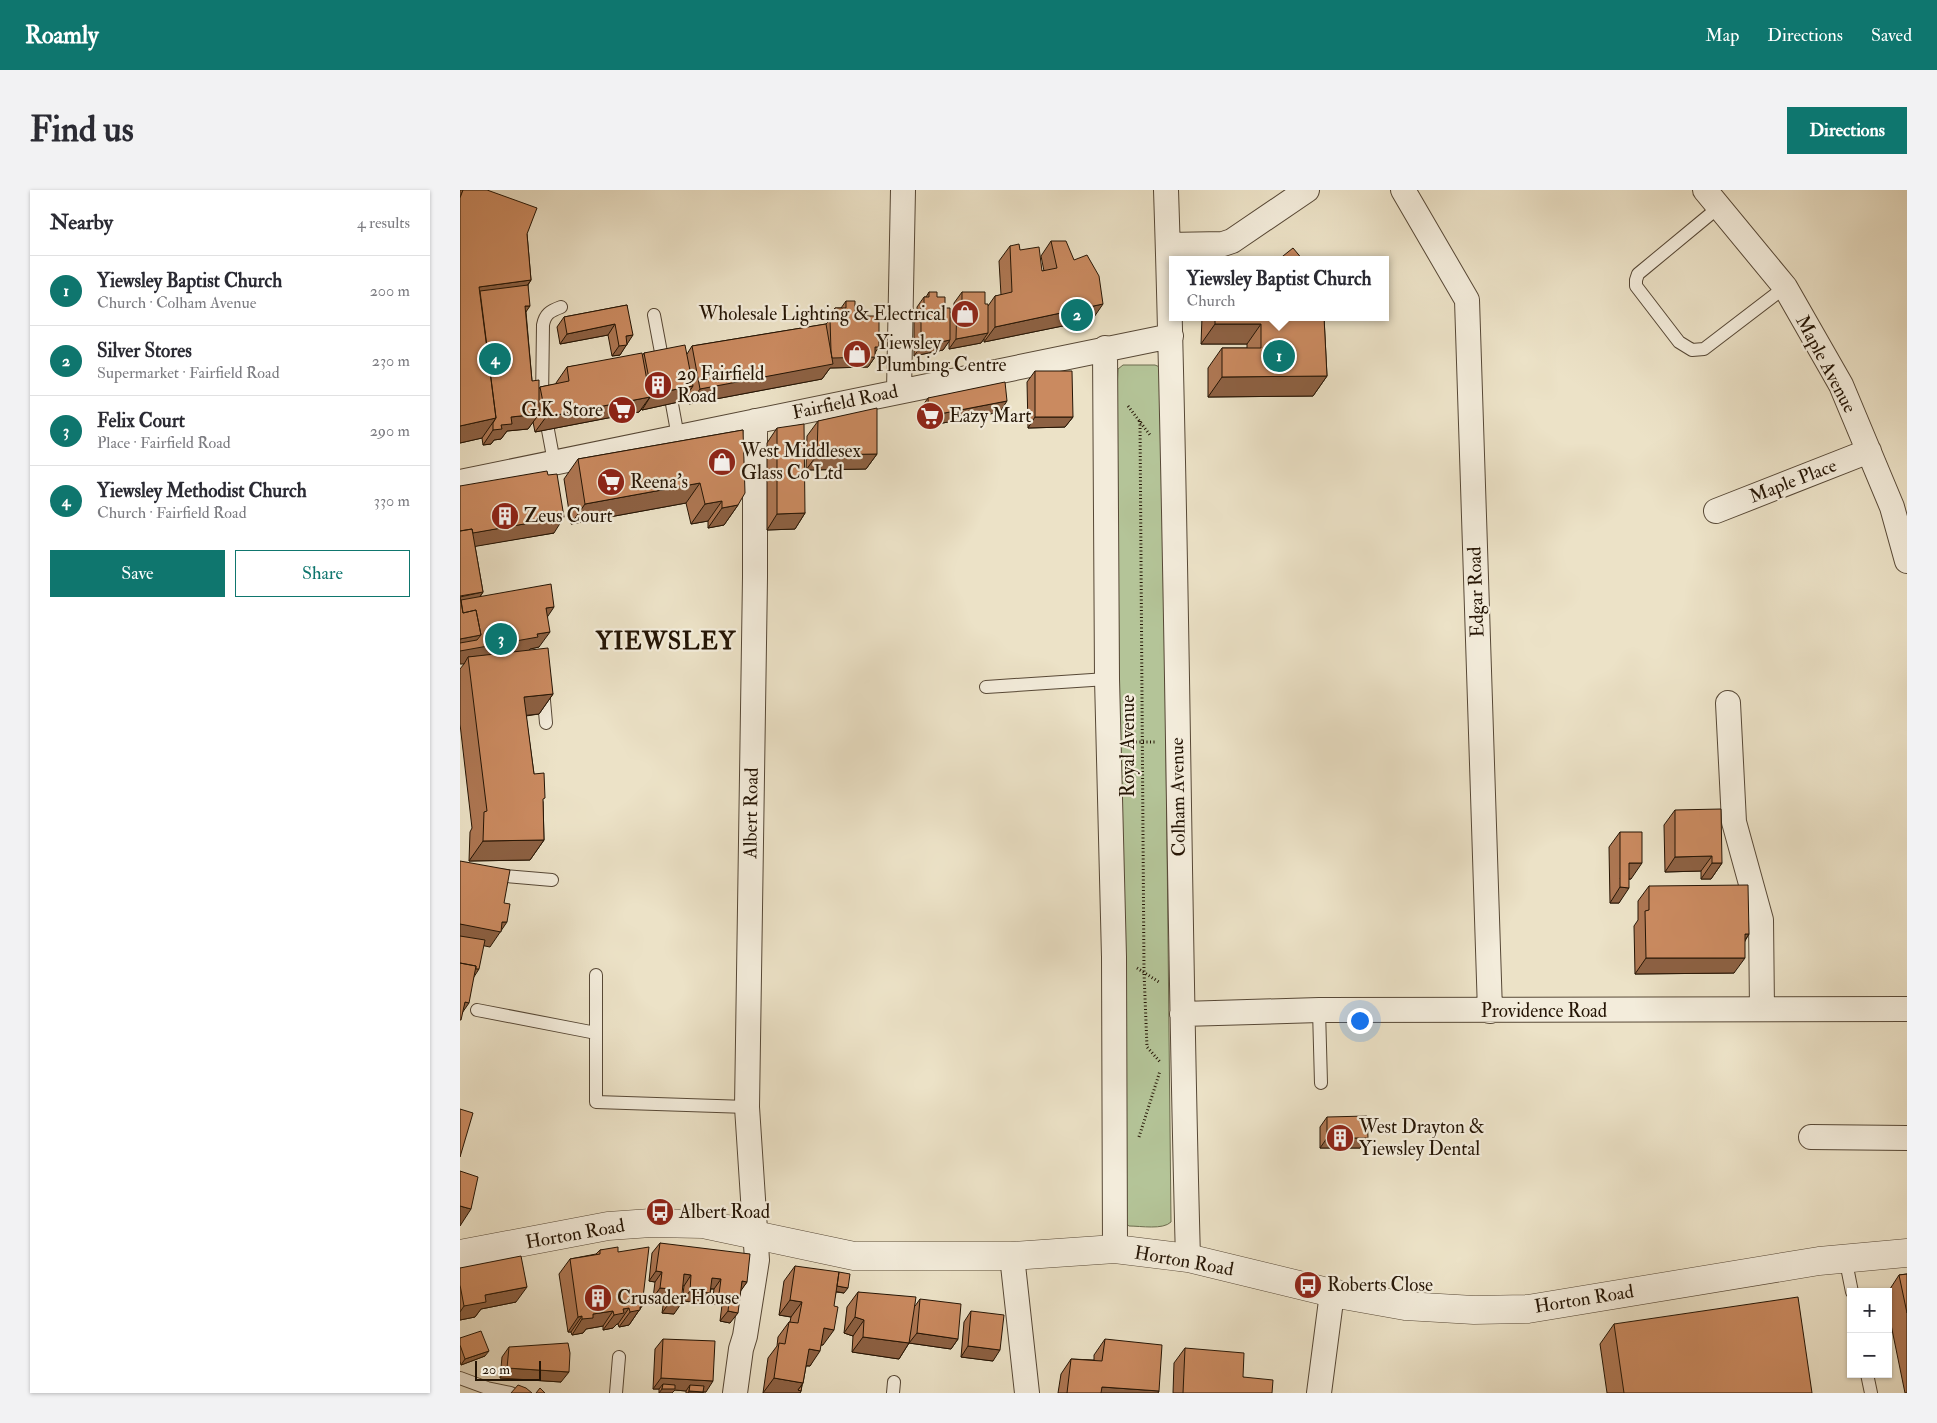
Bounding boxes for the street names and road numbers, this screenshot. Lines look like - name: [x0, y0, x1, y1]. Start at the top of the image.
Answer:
- street label: Maple Avenue: [1789, 311, 1862, 418]
- street label: Fairfield Road: [790, 379, 901, 425]
- street label: Maple Place: [1746, 453, 1841, 510]
- street label: Edgar Road: [1462, 545, 1490, 638]
- street label: Royal Avenue: [1116, 695, 1140, 797]
- street label: Colham Avenue: [1165, 737, 1191, 857]
- street label: Albert Road: [738, 767, 764, 860]
- street label: Providence Road: [1481, 999, 1608, 1023]
- street label: Horton Road: [524, 1213, 627, 1255]
- street label: Horton Road: [1133, 1240, 1236, 1282]
- street label: Horton Road: [1533, 1279, 1636, 1319]

